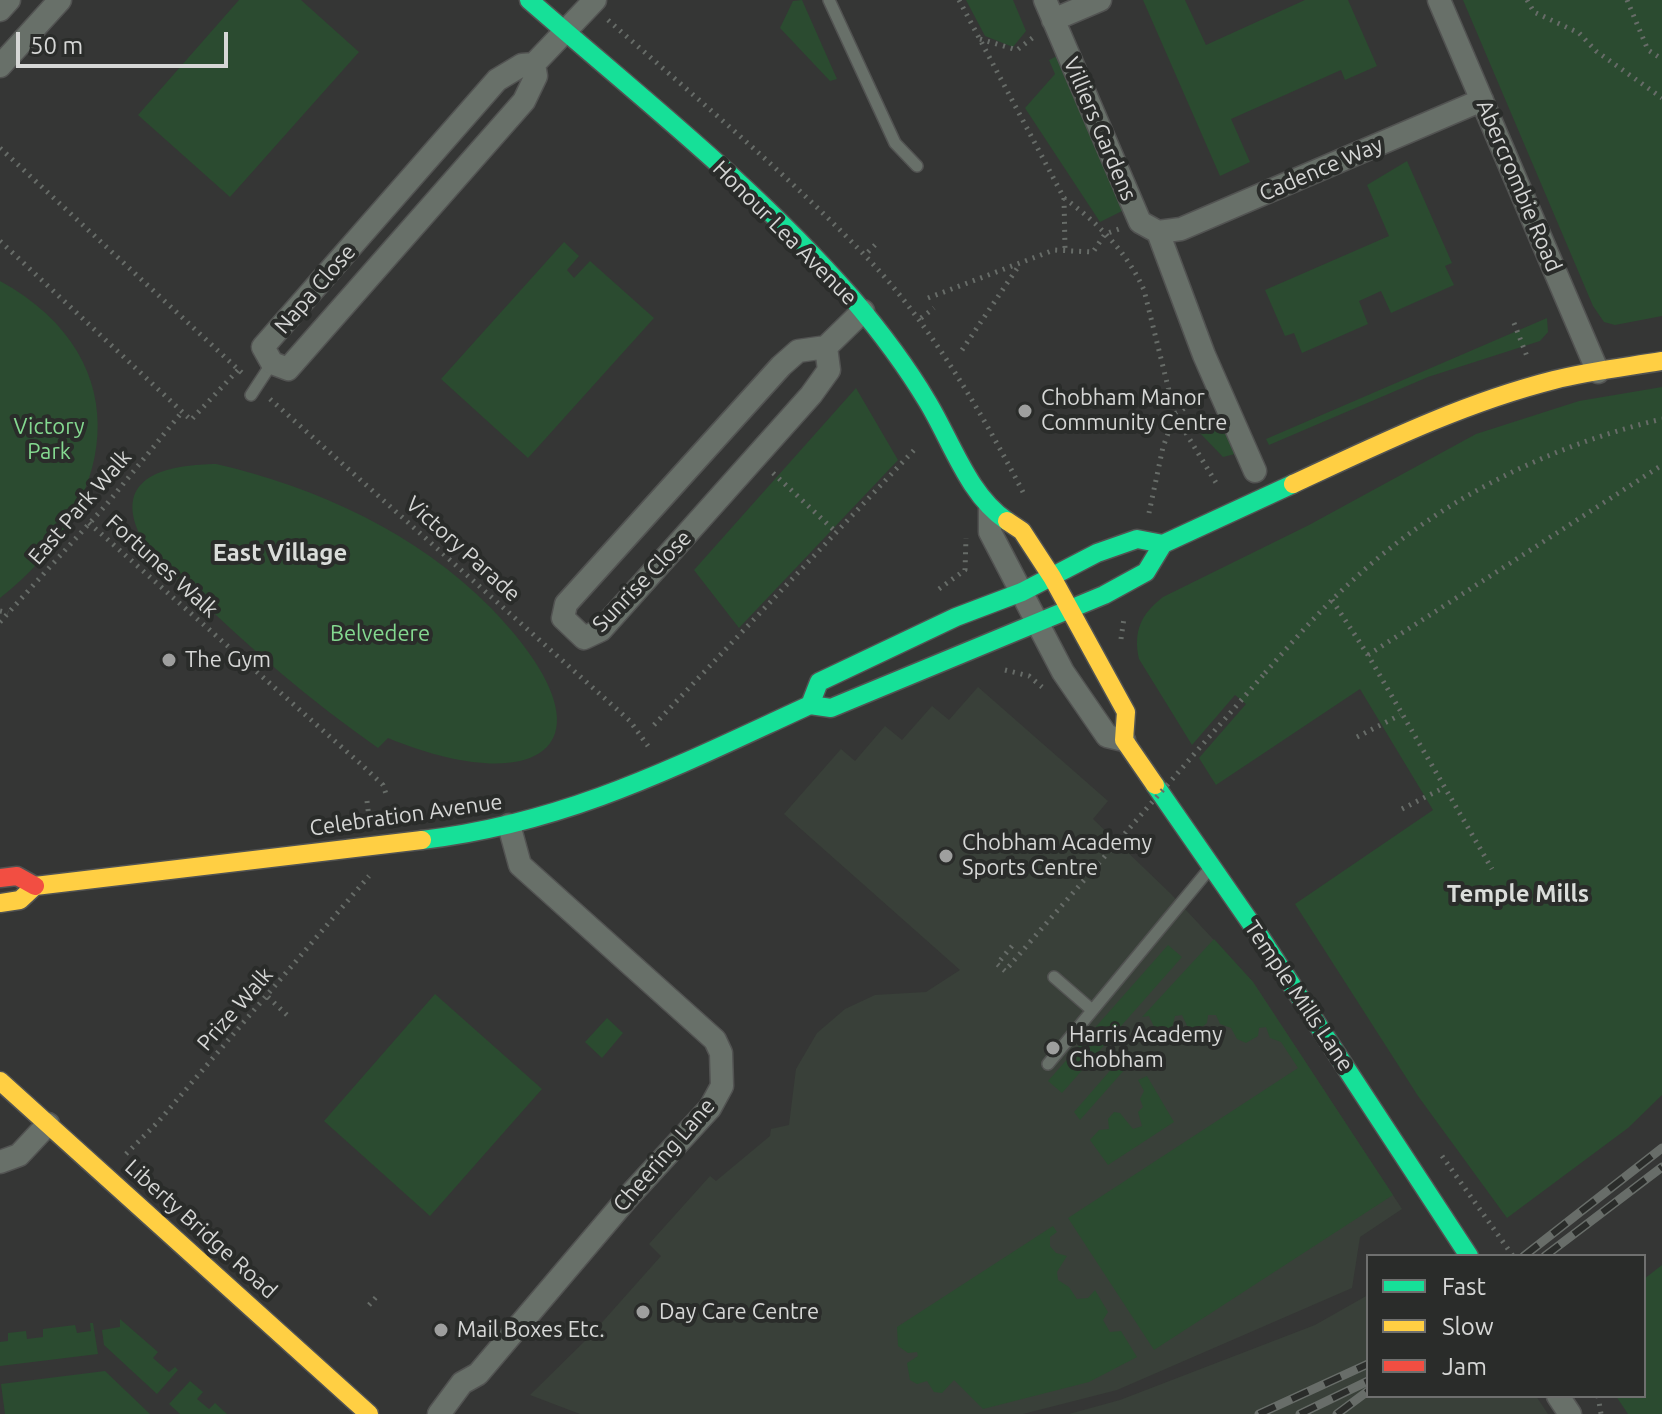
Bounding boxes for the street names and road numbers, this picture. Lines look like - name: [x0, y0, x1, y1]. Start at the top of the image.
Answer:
- street label: Villiers Gardens: [1058, 53, 1142, 205]
- street label: Abercrombie Road: [1471, 96, 1567, 276]
- street label: Cadence Way: [1255, 131, 1387, 207]
- street label: Honour Lea Avenue: [707, 155, 863, 311]
- street label: Napa Close: [269, 239, 361, 339]
- street label: East Park Walk: [23, 444, 137, 570]
- street label: Victory Parade: [400, 491, 526, 607]
- street label: Fortunes Walk: [101, 509, 223, 623]
- street label: Sunrise Close: [587, 525, 697, 637]
- street label: Celebration Avenue: [308, 788, 504, 842]
- street label: Temple Mills Lane: [1239, 916, 1359, 1076]
- street label: Prize Walk: [192, 962, 278, 1056]
- street label: Cheering Lane: [608, 1093, 720, 1217]
- street label: Liberty Bridge Road: [120, 1154, 282, 1304]

